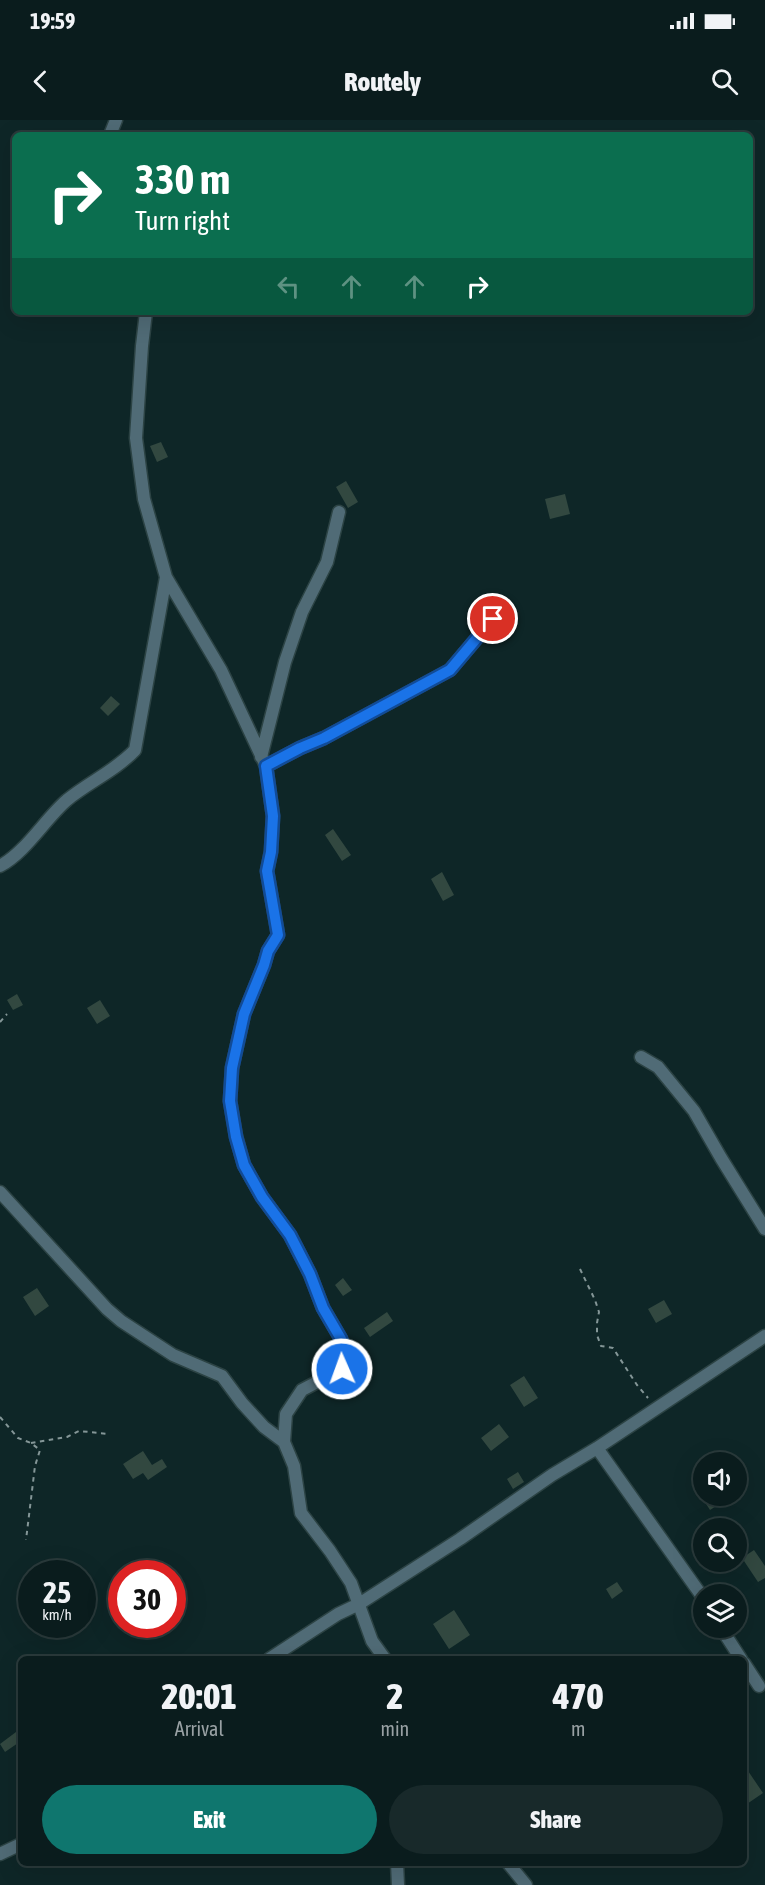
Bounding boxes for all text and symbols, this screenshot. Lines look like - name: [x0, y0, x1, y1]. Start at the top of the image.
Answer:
- text: 19:59: [30, 8, 75, 34]
- icon: back: [24, 65, 57, 98]
- icon: search: [708, 65, 741, 98]
- text: Routely: [344, 66, 421, 97]
- text: 330 m: [135, 155, 230, 203]
- icon: right: [36, 156, 114, 234]
- text: Turn right: [135, 205, 230, 236]
- icon: left: [272, 270, 305, 303]
- icon: ahead: [335, 270, 368, 303]
- icon: ahead: [398, 270, 431, 303]
- icon: right: [461, 270, 494, 303]
- pin: [467, 593, 518, 644]
- icon: arrive: [476, 602, 509, 635]
- position arrow: [310, 1337, 374, 1401]
- map controls: [693, 1452, 747, 1638]
- button: sound: [693, 1452, 747, 1506]
- button: search: [693, 1518, 747, 1572]
- speed limit sign: 30: [108, 1560, 186, 1638]
- text: 25: [43, 1575, 71, 1609]
- button: layers: [693, 1584, 747, 1638]
- text: km/h: [42, 1606, 72, 1623]
- text: 20:01: [162, 1675, 237, 1717]
- text: 2: [386, 1675, 403, 1717]
- text: 470: [553, 1675, 604, 1717]
- text: Arrival: [175, 1717, 224, 1740]
- text: min: [381, 1717, 409, 1740]
- text: m: [571, 1717, 585, 1740]
- button: Exit: [42, 1785, 377, 1854]
- button: Share: [389, 1785, 723, 1854]

